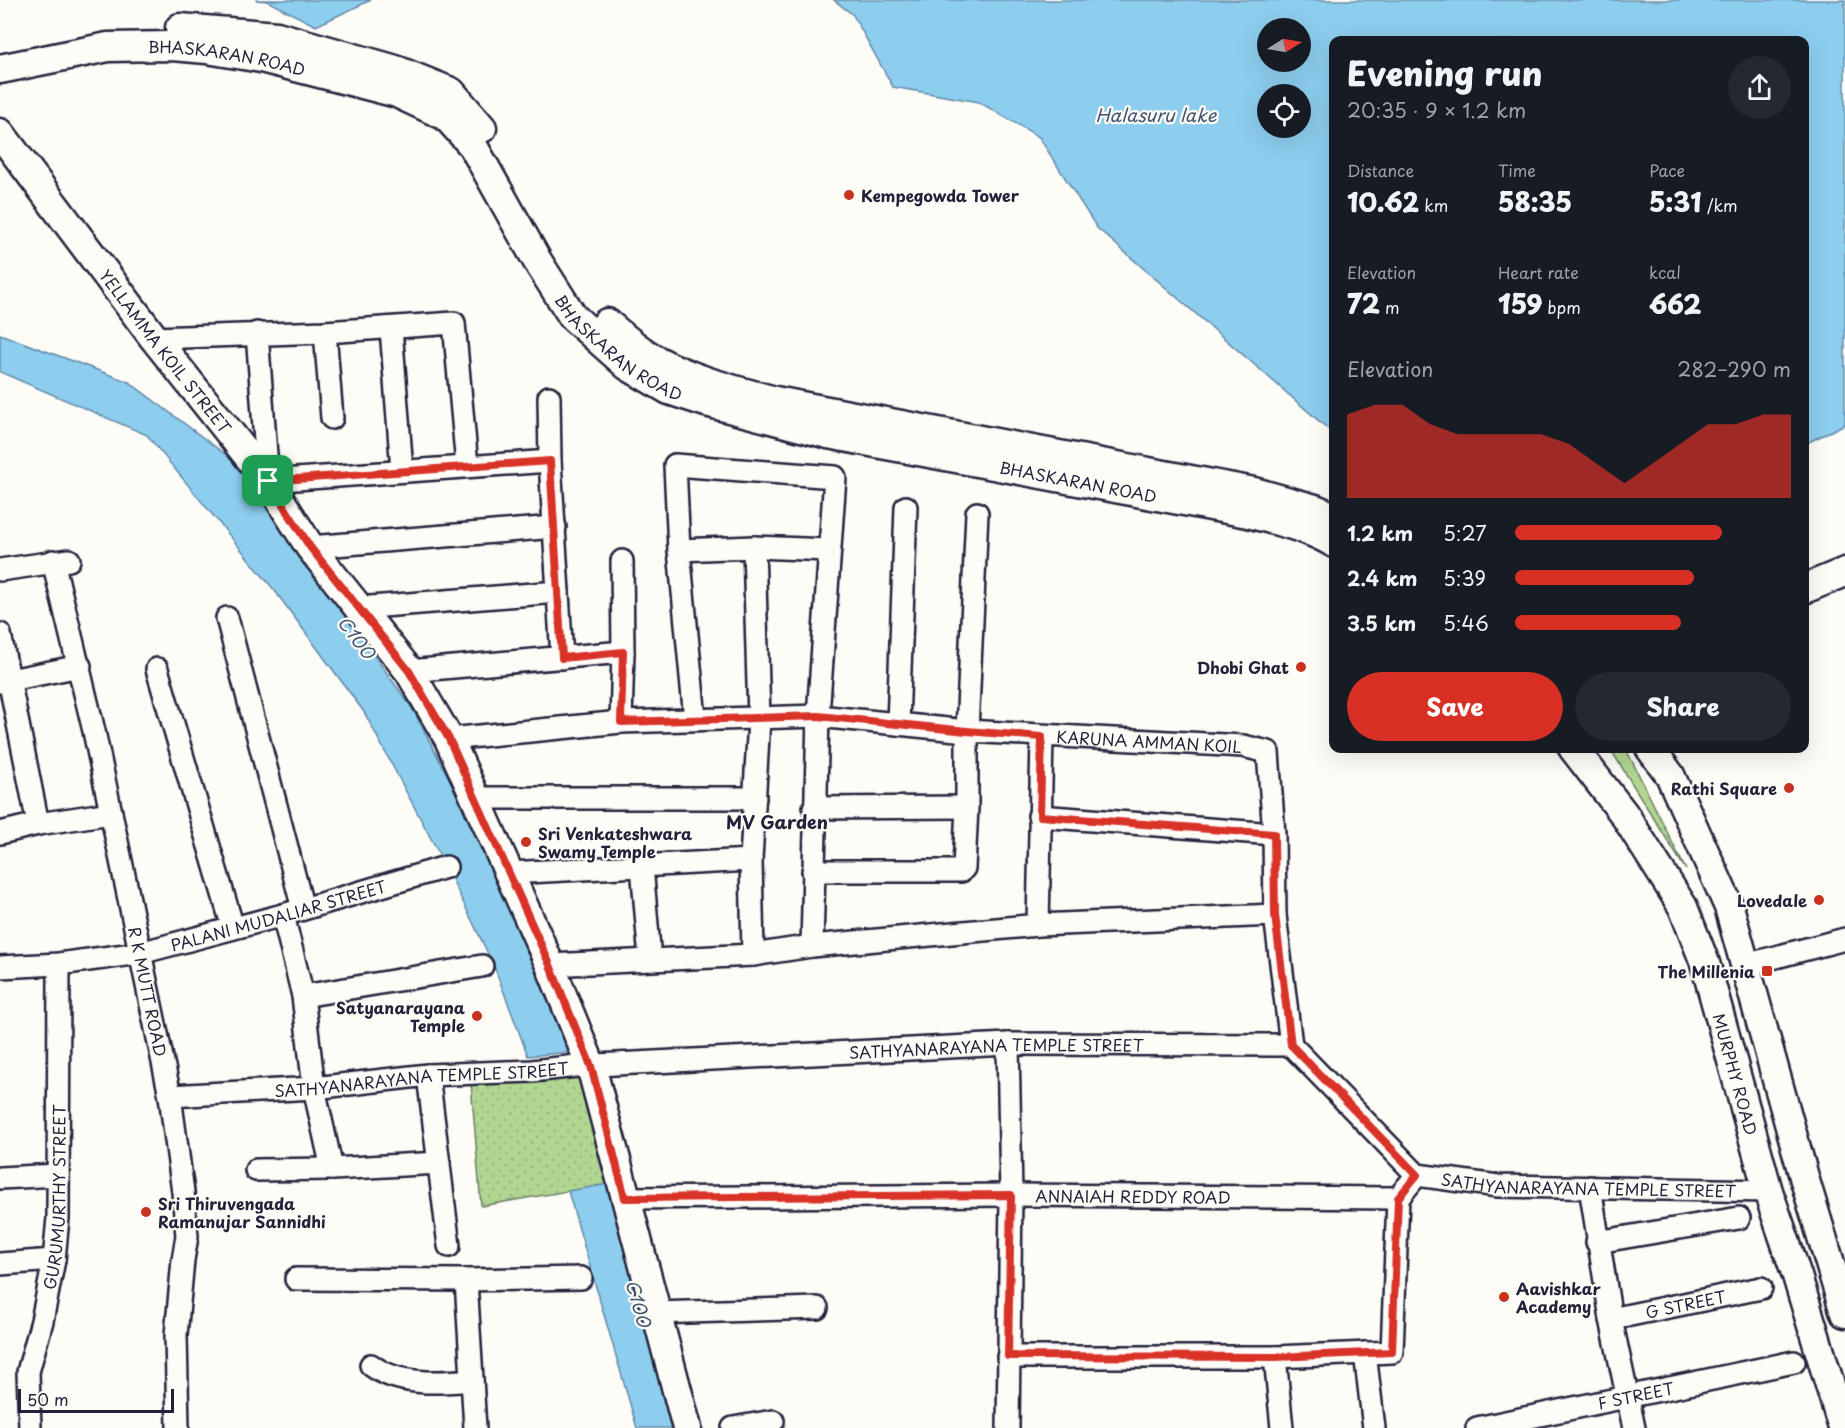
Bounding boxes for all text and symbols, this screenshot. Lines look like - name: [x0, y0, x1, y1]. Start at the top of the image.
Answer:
- north arrow: [1257, 18, 1311, 72]
- map controls: [1257, 18, 1311, 138]
- street label: BHASKARAN ROAD: [148, 34, 308, 81]
- text: Evening run: [1347, 47, 1542, 97]
- button: share: [1728, 56, 1791, 119]
- button: locate: [1257, 84, 1311, 138]
- text: 20:35 · 9 × 1.2 km: [1347, 95, 1526, 125]
- water label: Halasuru lake: [1095, 101, 1218, 128]
- text: Distance: [1347, 158, 1414, 182]
- text: Time: [1498, 158, 1536, 182]
- text: Pace: [1649, 158, 1685, 182]
- text: 10.62: [1347, 182, 1419, 221]
- text: 58:35: [1498, 182, 1572, 221]
- text: 5:31: [1649, 182, 1702, 221]
- place label: Kempegowda Tower: [861, 183, 1020, 207]
- marker: Kempegowda Tower: [842, 188, 856, 202]
- text: km: [1419, 193, 1448, 217]
- text: /km: [1702, 193, 1738, 217]
- text: Elevation: [1347, 260, 1416, 284]
- text: Heart rate: [1498, 260, 1579, 284]
- text: kcal: [1649, 260, 1681, 284]
- street label: YELLAMMA KOIL STREET: [94, 264, 237, 438]
- text: 72: [1347, 284, 1380, 323]
- text: 159: [1498, 284, 1542, 323]
- text: 662: [1649, 284, 1701, 323]
- street label: BHASKARAN ROAD: [549, 289, 686, 406]
- text: m: [1380, 295, 1400, 319]
- text: bpm: [1542, 295, 1581, 319]
- text: Elevation: [1347, 354, 1433, 384]
- text: 282–290 m: [1677, 354, 1791, 384]
- pin: [242, 455, 293, 506]
- street label: BHASKARAN ROAD: [998, 455, 1159, 508]
- icon: arrive: [251, 464, 284, 497]
- text: 1.2 km: [1347, 518, 1413, 548]
- text: 5:27: [1443, 518, 1487, 548]
- text: 2.4 km: [1347, 563, 1417, 593]
- text: 5:39: [1443, 563, 1486, 593]
- text: 3.5 km: [1347, 608, 1416, 638]
- text: 5:46: [1443, 608, 1489, 638]
- water label: C100: [332, 610, 383, 666]
- place label: Dhobi Ghat: [1197, 655, 1289, 679]
- marker: Dhobi Ghat: [1294, 660, 1308, 674]
- button: Save: [1347, 672, 1563, 741]
- button: Share: [1575, 672, 1791, 741]
- street label: KARUNA AMMAN KOIL: [1056, 724, 1242, 758]
- place label: Rathi Square: [1671, 776, 1777, 800]
- marker: Rathi Square: [1782, 781, 1796, 795]
- district label: MV Garden: [726, 808, 828, 835]
- place label: Sri Venkateshwara Swamy Temple: [538, 821, 692, 863]
- marker: Sri Venkateshwara Swamy Temple: [519, 835, 533, 849]
- street label: PALANI MUDALIAR STREET: [168, 873, 389, 956]
- place label: Lovedale: [1737, 888, 1807, 912]
- marker: Lovedale: [1812, 893, 1826, 907]
- street label: R K MUTT ROAD: [123, 924, 173, 1059]
- place label: The Millenia: [1658, 959, 1755, 983]
- marker: The Millenia: [1760, 964, 1774, 978]
- place label: Satyanarayana Temple: [336, 995, 465, 1037]
- marker: Satyanarayana Temple: [470, 1009, 484, 1023]
- street label: MURPHY ROAD: [1707, 1011, 1764, 1138]
- street label: SATHYANARAYANA TEMPLE STREET: [848, 1032, 1144, 1064]
- street label: SATHYANARAYANA TEMPLE STREET: [274, 1055, 570, 1102]
- street label: GURUMURTHY STREET: [36, 1104, 70, 1292]
- street label: SATHYANARAYANA TEMPLE STREET: [1440, 1166, 1736, 1202]
- street label: ANNAIAH REDDY ROAD: [1035, 1183, 1231, 1209]
- place label: Sri Thiruvengada Ramanujar Sannidhi: [158, 1191, 326, 1233]
- marker: Sri Thiruvengada Ramanujar Sannidhi: [139, 1205, 153, 1219]
- water label: C100: [619, 1276, 659, 1331]
- place label: Aavishkar Academy: [1515, 1276, 1601, 1318]
- street label: G STREET: [1643, 1284, 1728, 1324]
- marker: Aavishkar Academy: [1497, 1290, 1511, 1304]
- street label: F STREET: [1595, 1375, 1676, 1415]
- scale bar: [18, 1386, 174, 1414]
- text: 50 m: [27, 1387, 68, 1411]

